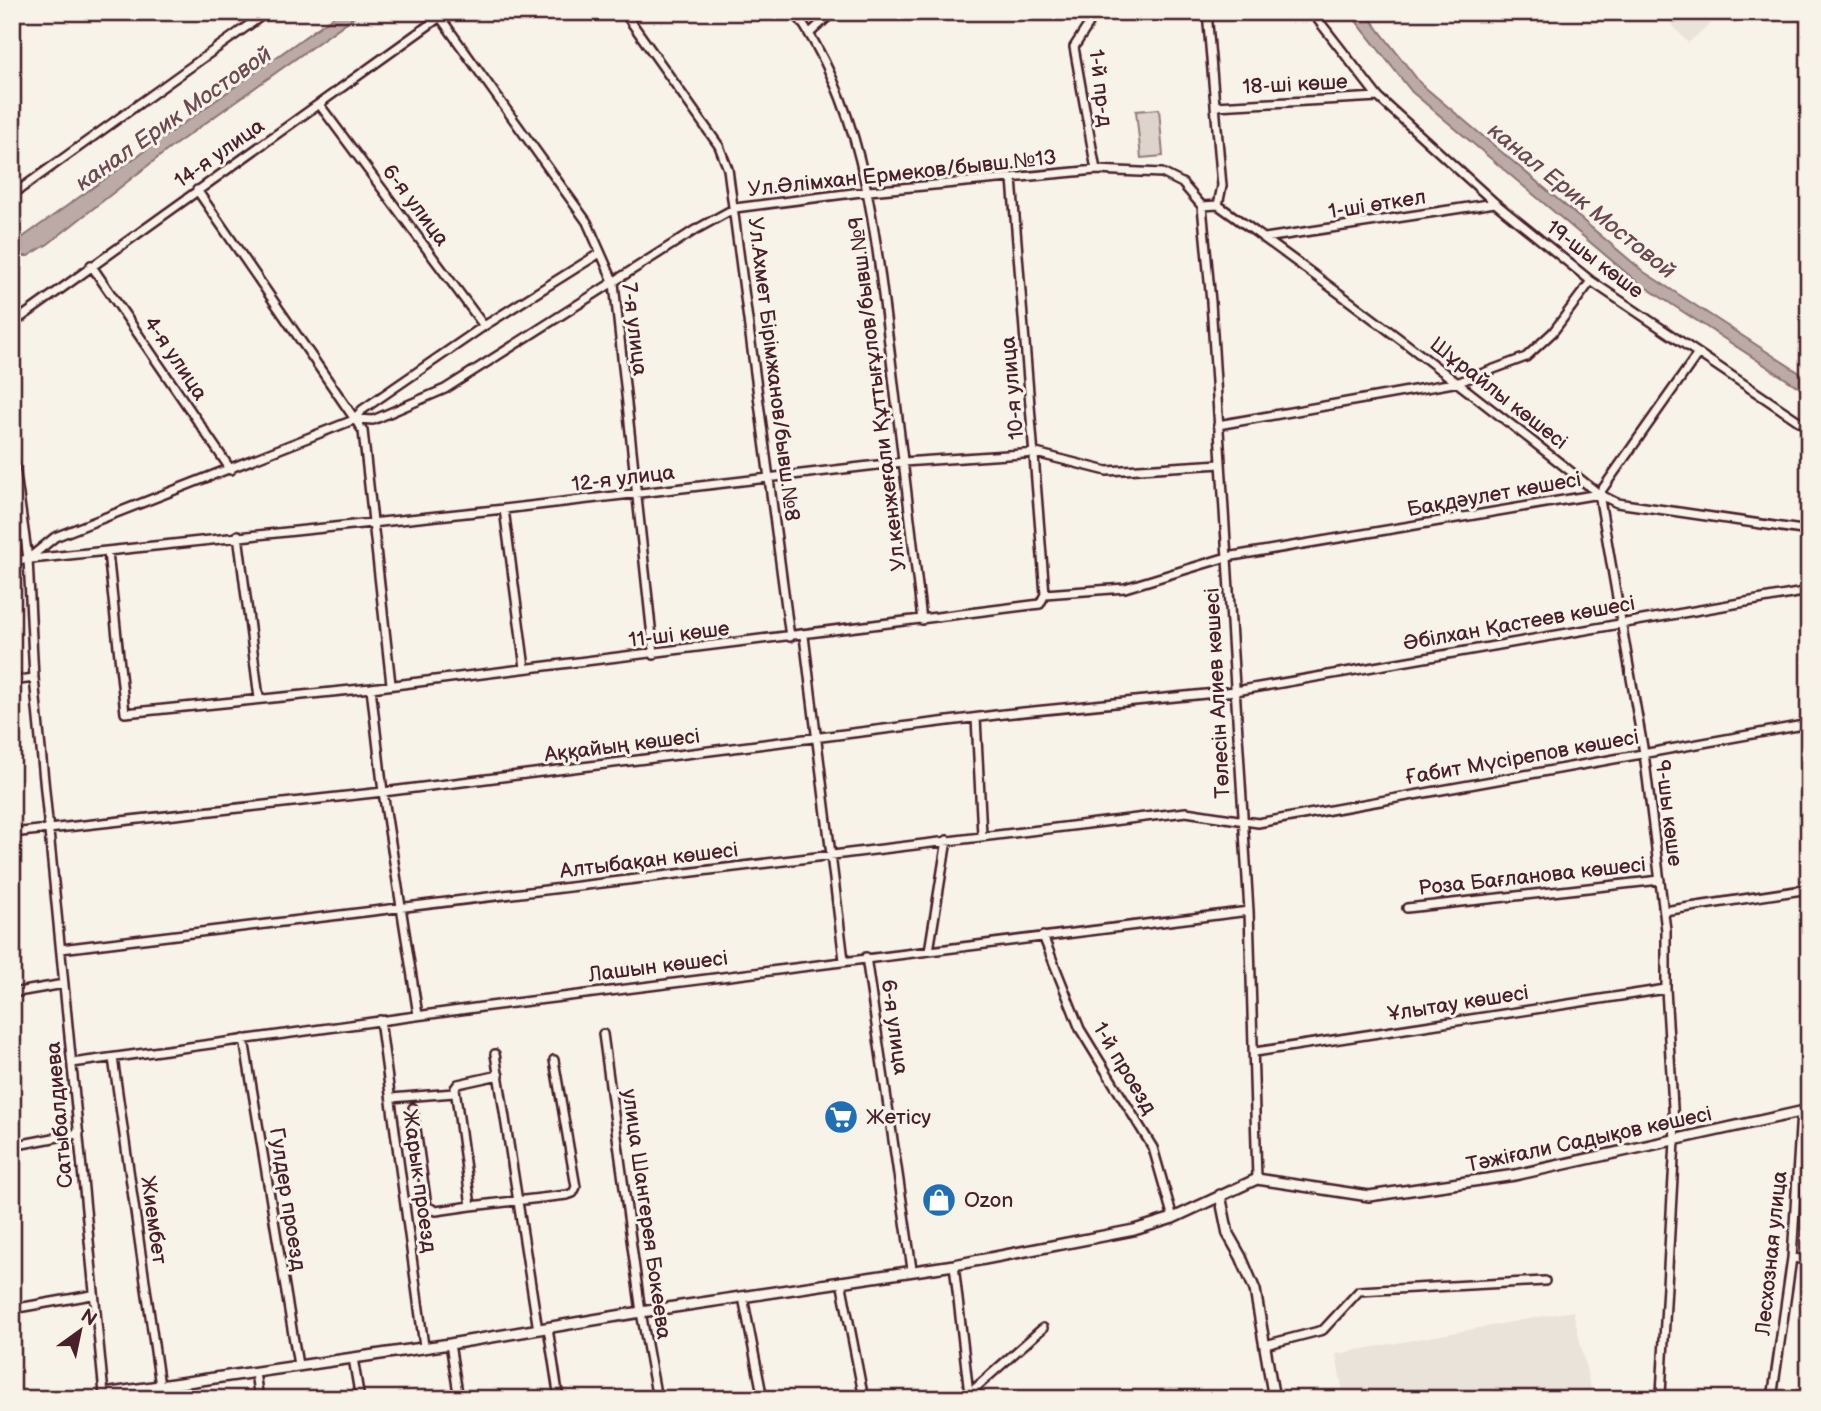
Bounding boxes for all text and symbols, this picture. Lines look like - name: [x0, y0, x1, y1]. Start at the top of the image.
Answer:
- water label: канал Ерик Мостовой: [70, 40, 277, 197]
- street label: 1-й пр-д: [1083, 48, 1118, 128]
- street label: 18-ші көше: [1242, 69, 1349, 100]
- street label: 14-я улица: [169, 113, 270, 193]
- water label: канал Ерик Мостовой: [1482, 116, 1681, 285]
- street label: Ул.Әлімхан Ермеков/бывш.№13: [747, 145, 1058, 202]
- street label: 6-я улица: [377, 159, 455, 252]
- street label: 1-шi өткел: [1327, 184, 1428, 225]
- street label: Ул.кенжеғали Құттығұлов/бывш.№9: [843, 215, 912, 573]
- street label: 19-шы көше: [1541, 215, 1648, 304]
- street label: Ул.Ахмет Бірімжанов/бывш.№8: [742, 216, 805, 523]
- street label: 7-я улица: [616, 281, 653, 378]
- street label: 4-я улица: [138, 312, 213, 406]
- street label: Шұрайлы көшесі: [1425, 332, 1573, 455]
- street label: 10-я улица: [995, 335, 1029, 441]
- street label: 12-я улица: [570, 460, 677, 497]
- street label: Бақдәулет көшесi: [1405, 467, 1583, 522]
- street label: Төлесін Алиев көшесі: [1199, 587, 1236, 799]
- street label: Әбілхан Қастеев көшесi: [1401, 591, 1637, 656]
- street label: 11-ші көше: [627, 616, 731, 653]
- street label: Аққайың көшесі: [542, 724, 701, 768]
- street label: Ғабит Мүсірепов көшесi: [1403, 725, 1641, 790]
- street label: 9-шы көше: [1650, 758, 1687, 868]
- street label: Алтыбақан көшесі: [558, 837, 740, 884]
- street label: Роза Бағланова көшесi: [1417, 852, 1647, 901]
- street label: Лашын көшесі: [586, 946, 729, 988]
- street label: 6-я улица: [875, 978, 914, 1077]
- street label: Ұлытау көшесi: [1386, 980, 1530, 1027]
- street label: 1-й проезд: [1087, 1018, 1162, 1119]
- street label: Сатыбалдиева: [41, 1040, 78, 1189]
- street label: улица Шангерея Бокеева: [617, 1087, 677, 1341]
- supermarket icon: Жетісу: [822, 1098, 860, 1136]
- street label: Тәжіғали Садықов көшесі: [1464, 1101, 1714, 1178]
- place label: Жетісу: [866, 1105, 931, 1130]
- street label: Жарык проезд: [397, 1108, 442, 1254]
- street label: Гулдер проезд: [264, 1126, 311, 1273]
- street label: Лесхозная улица: [1750, 1169, 1793, 1338]
- street label: Жиембет: [135, 1174, 172, 1266]
- shop icon: Ozon: [920, 1181, 958, 1219]
- place label: Ozon: [964, 1188, 1013, 1213]
- north arrow: [46, 1296, 116, 1366]
- text: N: [76, 1304, 101, 1332]

